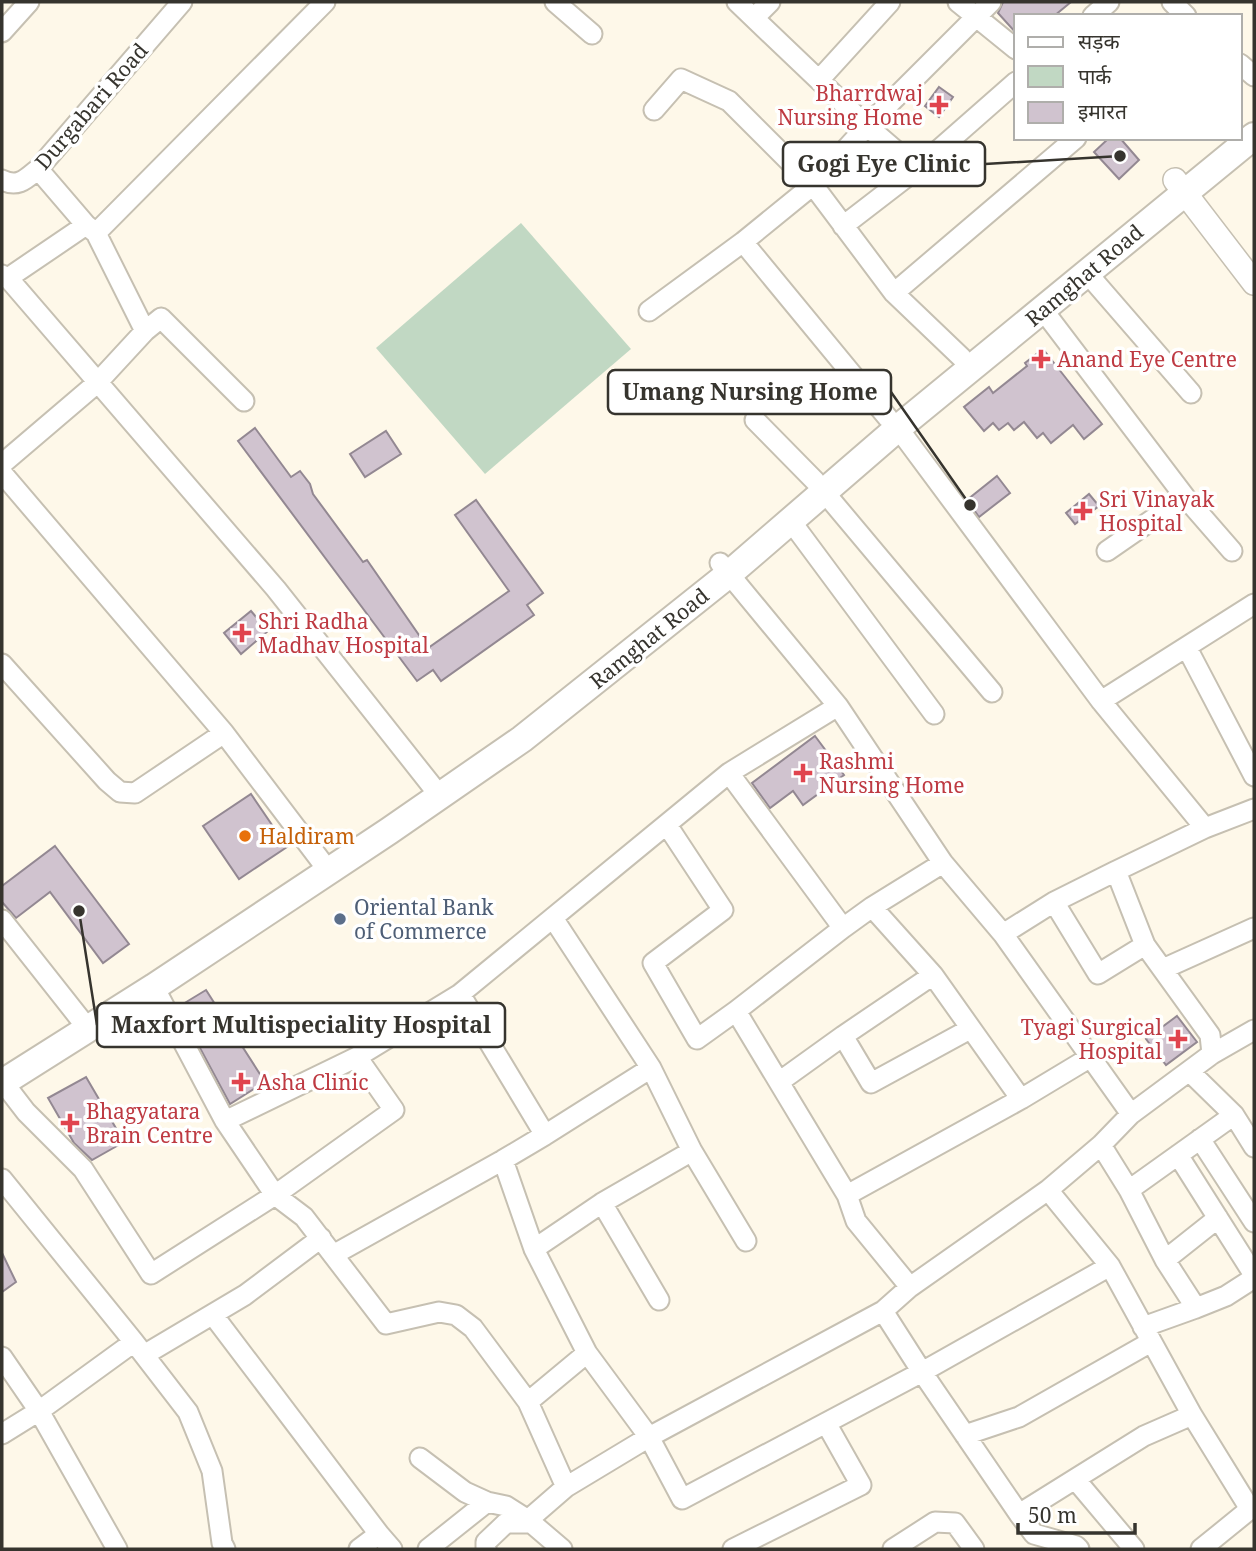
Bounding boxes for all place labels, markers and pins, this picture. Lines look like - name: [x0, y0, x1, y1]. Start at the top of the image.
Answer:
- place label: Bharrdwaj Nursing Home: [777, 79, 923, 131]
- marker: Bharrdwaj Nursing Home: [929, 95, 949, 115]
- callout: Gogi Eye Clinic: [783, 142, 985, 186]
- place label: Anand Eye Centre: [1057, 345, 1237, 373]
- marker: Anand Eye Centre: [1031, 349, 1051, 369]
- callout: Umang Nursing Home: [608, 370, 891, 414]
- place label: Sri Vinayak Hospital: [1099, 485, 1215, 537]
- marker: Sri Vinayak Hospital: [1073, 501, 1093, 521]
- place label: Shri Radha Madhav Hospital: [258, 607, 429, 659]
- marker: Shri Radha Madhav Hospital: [232, 623, 252, 643]
- place label: Rashmi Nursing Home: [819, 747, 965, 799]
- marker: Rashmi Nursing Home: [793, 763, 813, 783]
- place label: Haldiram: [259, 822, 355, 850]
- marker: Haldiram: [237, 828, 253, 844]
- place label: Oriental Bank of Commerce: [354, 893, 494, 945]
- marker: Oriental Bank of Commerce: [332, 911, 348, 927]
- callout: Maxfort Multispeciality Hospital: [97, 1003, 505, 1047]
- place label: Tyagi Surgical Hospital: [1021, 1013, 1162, 1065]
- marker: Tyagi Surgical Hospital: [1168, 1029, 1188, 1049]
- place label: Asha Clinic: [257, 1068, 369, 1096]
- marker: Asha Clinic: [231, 1072, 251, 1092]
- place label: Bhagyatara Brain Centre: [86, 1097, 213, 1149]
- marker: Bhagyatara Brain Centre: [60, 1113, 80, 1133]

